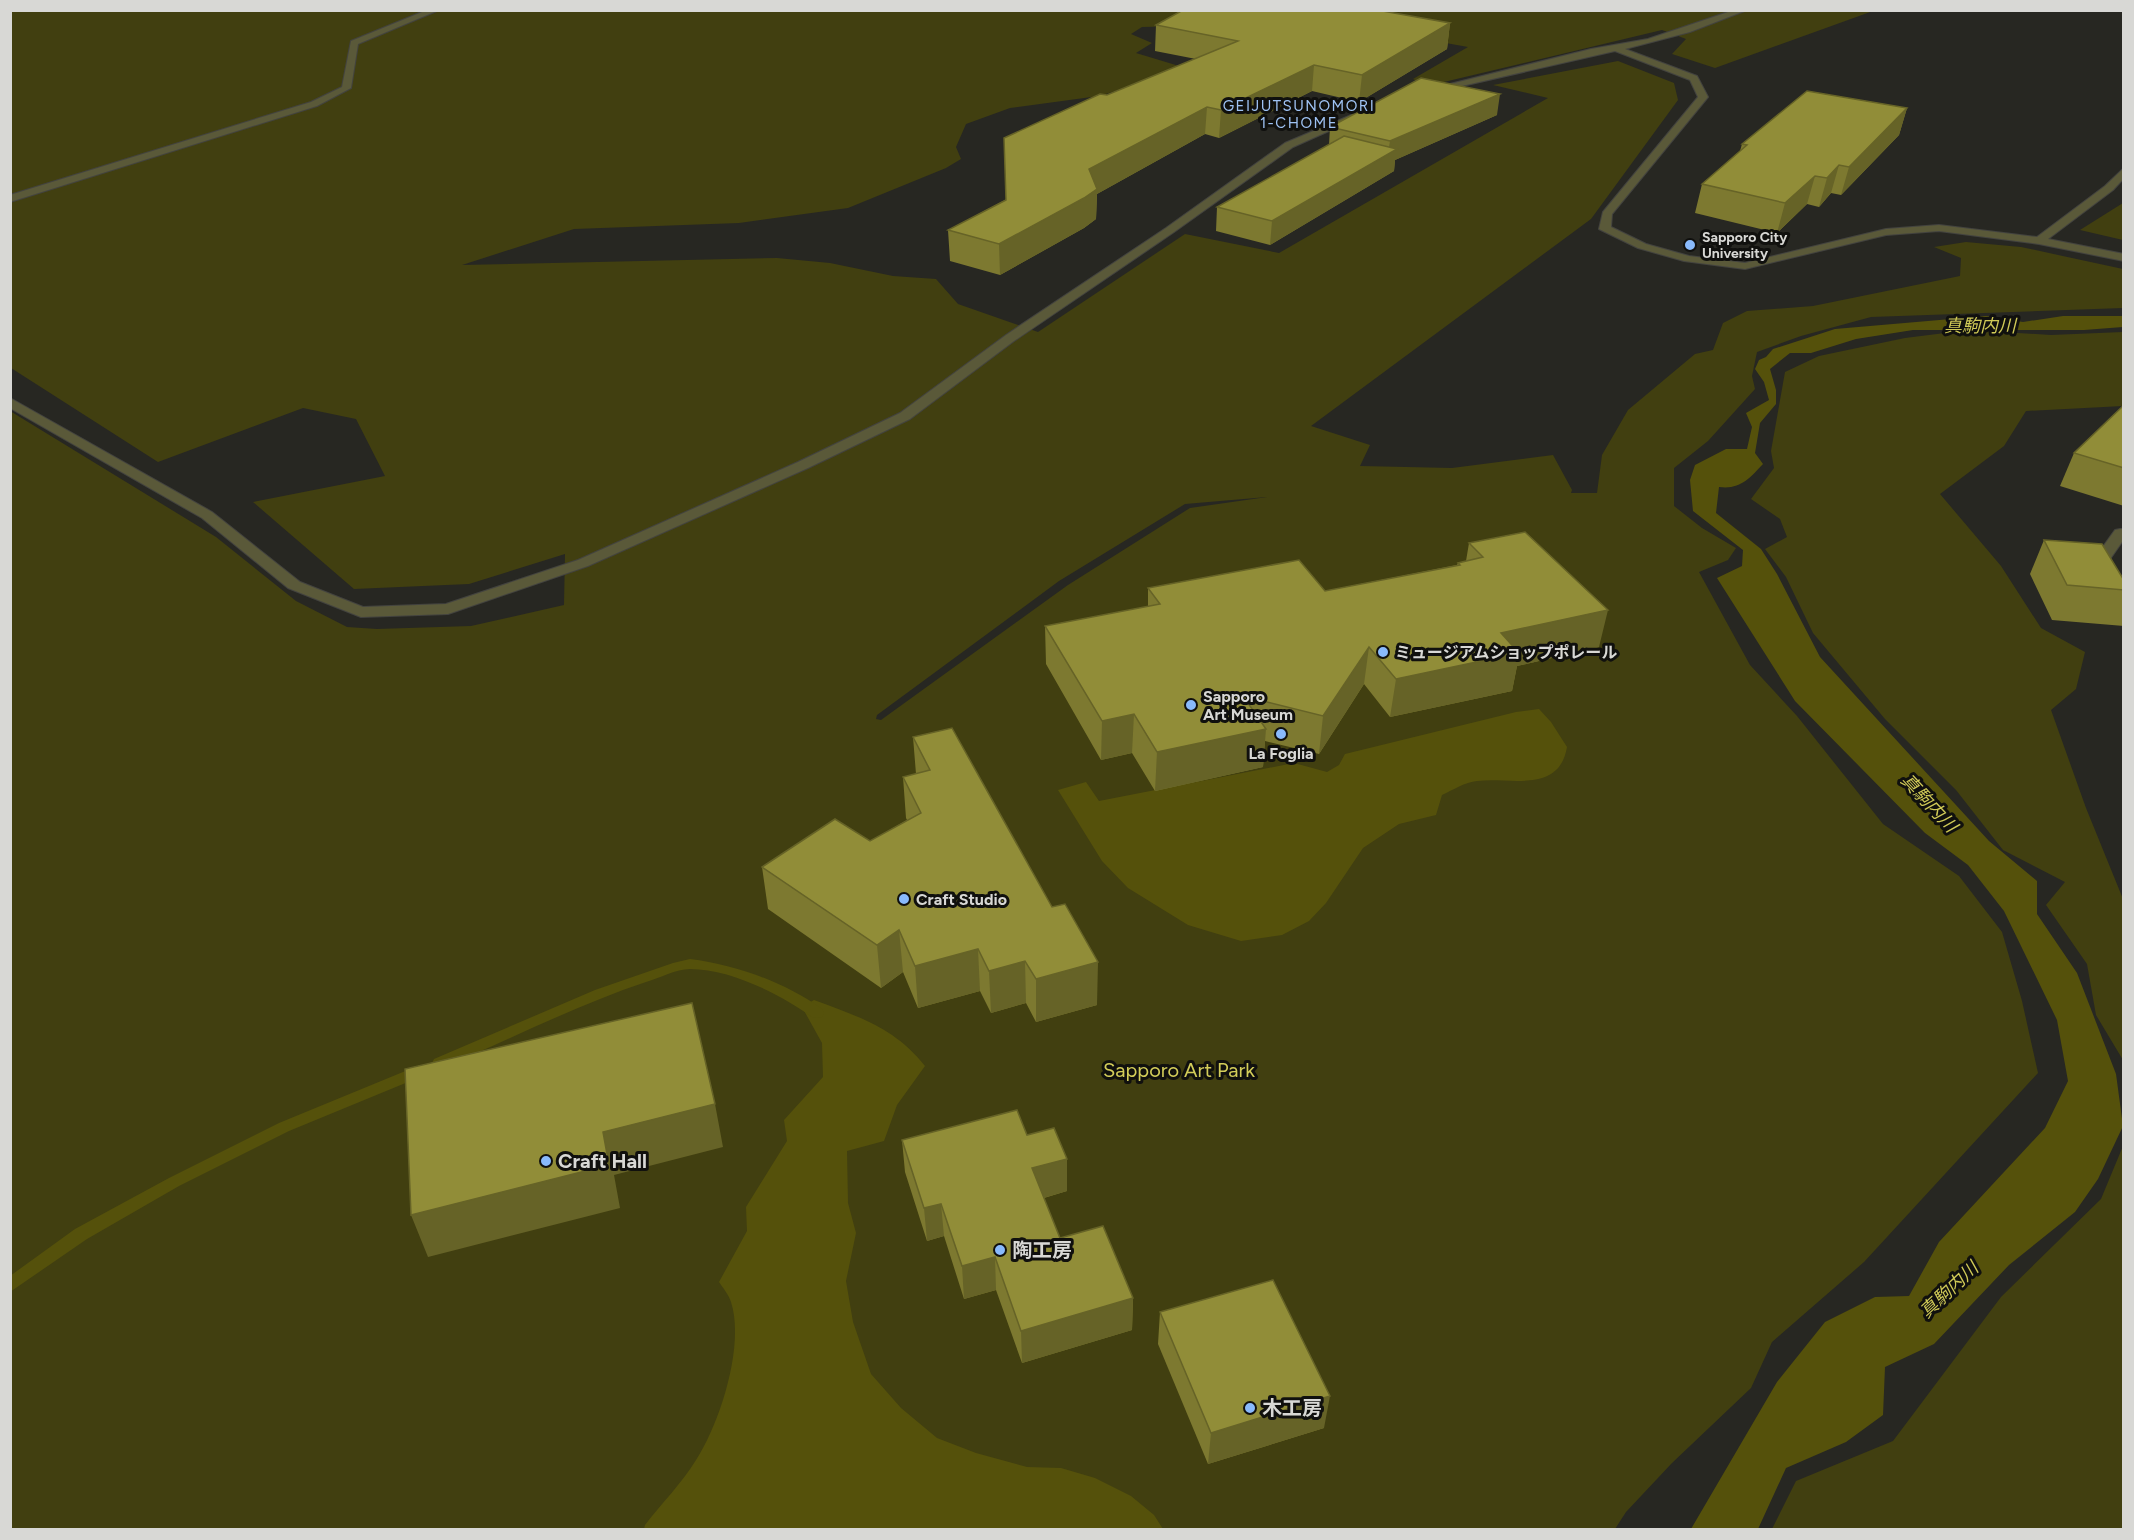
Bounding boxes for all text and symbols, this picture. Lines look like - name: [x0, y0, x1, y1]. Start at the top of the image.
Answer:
- district label: GEIJUTSUNOMORI 1-CHOME: [1223, 97, 1375, 132]
- place label: Sapporo City University: [1702, 229, 1788, 262]
- marker: Sapporo City University: [1683, 238, 1697, 252]
- water label: 真駒内川: [1944, 315, 2018, 337]
- place label: ミュージアムショップポレール: [1395, 643, 1618, 662]
- marker: ミュージアムショップポレール: [1376, 645, 1390, 659]
- place label: Sapporo Art Museum: [1203, 687, 1293, 724]
- marker: Sapporo Art Museum: [1184, 698, 1198, 712]
- marker: La Foglia: [1274, 727, 1288, 741]
- place label: La Foglia: [1248, 744, 1314, 763]
- water label: 真駒内川: [1896, 769, 1963, 838]
- place label: Craft Studio: [916, 890, 1007, 909]
- marker: Craft Studio: [897, 892, 911, 906]
- park label: Sapporo Art Park: [1103, 1058, 1255, 1082]
- place label: Craft Hall: [558, 1149, 647, 1173]
- marker: Craft Hall: [539, 1154, 553, 1168]
- place label: 陶工房: [1012, 1238, 1072, 1262]
- marker: 陶工房: [993, 1243, 1007, 1257]
- water label: 真駒内川: [1915, 1256, 1984, 1323]
- place label: 木工房: [1262, 1396, 1322, 1420]
- marker: 木工房: [1243, 1401, 1257, 1415]

